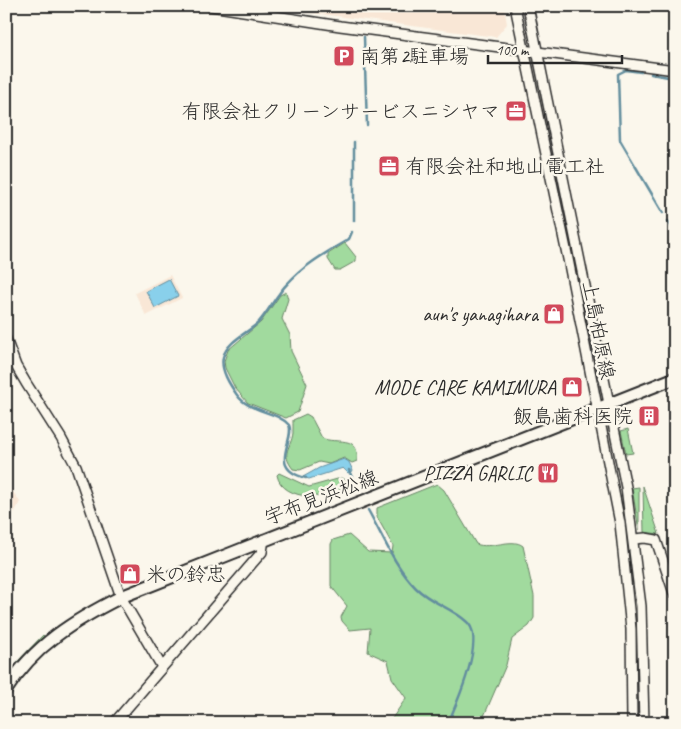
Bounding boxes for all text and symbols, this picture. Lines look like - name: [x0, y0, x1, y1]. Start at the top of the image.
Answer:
- scale bar: [488, 32, 622, 64]
- text: 100 m: [496, 41, 530, 60]
- parking icon: 南第2駐車場: [332, 44, 356, 68]
- place label: 南第2駐車場: [360, 44, 469, 69]
- place label: 有限会社クリーンサービスニシヤマ: [181, 99, 500, 124]
- office icon: 有限会社クリーンサービスニシヤマ: [504, 99, 528, 123]
- office icon: 有限会社和地山電工社: [377, 154, 401, 178]
- place label: 有限会社和地山電工社: [405, 154, 605, 179]
- street label: 上島柏原線: [577, 279, 620, 382]
- place label: aun's yanagihara: [422, 302, 540, 327]
- shop icon: aun's yanagihara: [542, 302, 566, 326]
- place label: MODE CARE KAMIMURA: [375, 375, 557, 400]
- shop icon: MODE CARE KAMIMURA: [560, 375, 584, 399]
- place label: 飯島歯科医院: [513, 404, 633, 429]
- building icon: 飯島歯科医院: [637, 404, 661, 428]
- place label: PIZZA GARLIC: [424, 461, 535, 486]
- restaurant icon: PIZZA GARLIC: [536, 461, 560, 485]
- street label: 宇布見浜松線: [261, 464, 382, 531]
- shop icon: 米の鈴忠: [118, 562, 142, 586]
- place label: 米の鈴忠: [146, 562, 226, 587]

